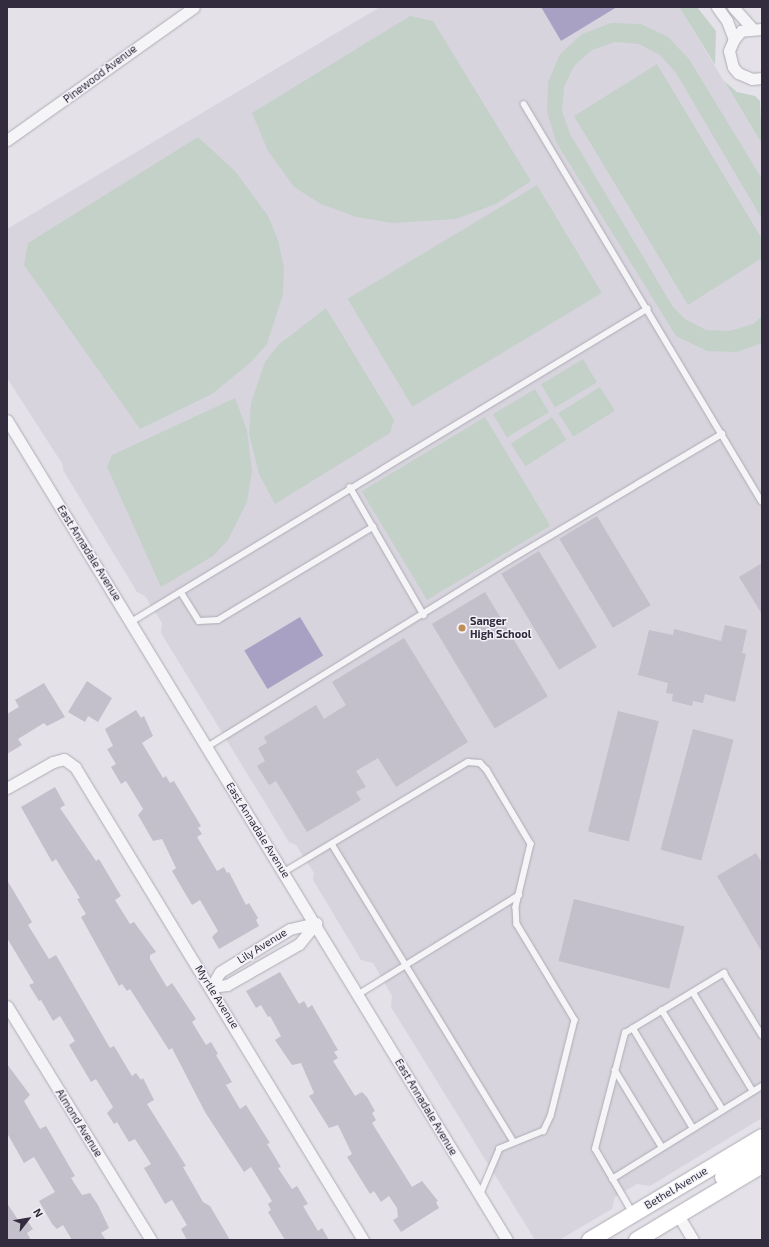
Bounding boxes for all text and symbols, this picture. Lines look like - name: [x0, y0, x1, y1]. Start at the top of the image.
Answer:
- street label: Pinewood Avenue: [61, 42, 139, 106]
- street label: East Annadale Avenue: [54, 502, 124, 604]
- place label: Sanger High School: [470, 615, 531, 641]
- marker: Sanger High School: [457, 623, 467, 633]
- street label: East Annadale Avenue: [223, 779, 293, 881]
- street label: Lily Avenue: [235, 925, 289, 967]
- street label: Myrtle Avenue: [192, 963, 242, 1031]
- street label: East Annadale Avenue: [392, 1056, 460, 1158]
- street label: Almond Avenue: [53, 1086, 105, 1160]
- street label: Bethel Avenue: [642, 1164, 710, 1212]
- north arrow: [8, 1199, 48, 1239]
- text: N: [31, 1206, 46, 1219]

